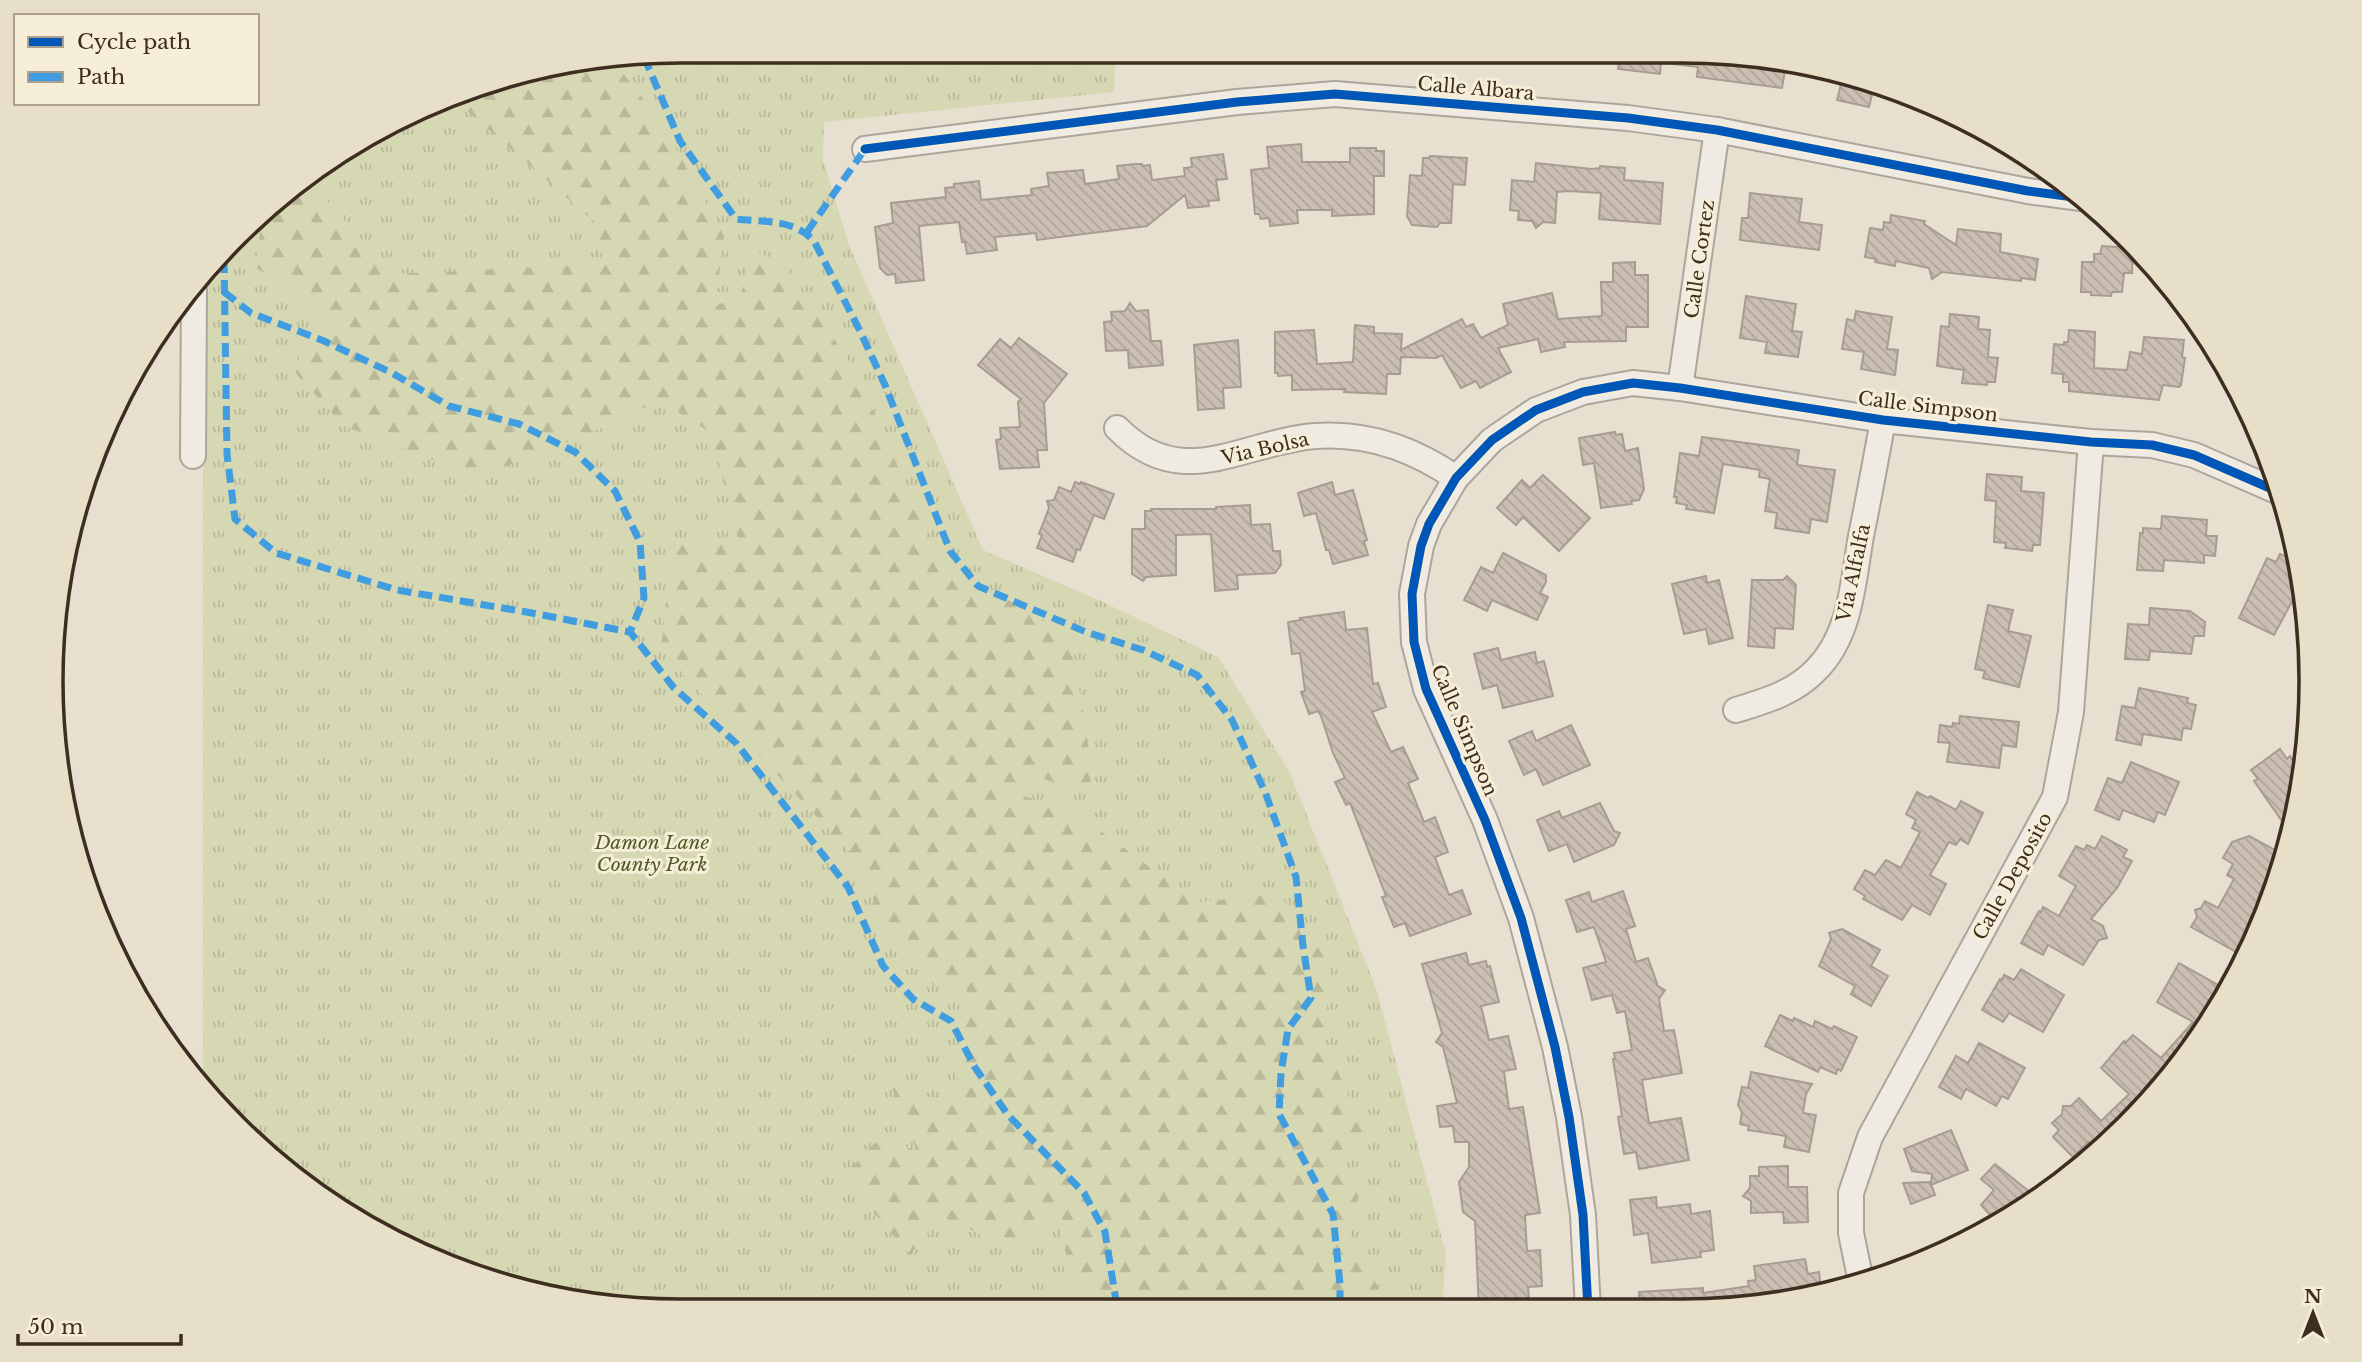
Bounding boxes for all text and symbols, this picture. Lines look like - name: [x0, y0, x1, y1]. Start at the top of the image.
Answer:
- legend: [14, 14, 259, 105]
- text: Cycle path: [77, 29, 191, 55]
- text: Path: [77, 64, 125, 90]
- street label: Calle Albara: [1417, 72, 1536, 105]
- street label: Calle Cortez: [1680, 198, 1719, 320]
- street label: Calle Simpson: [1857, 387, 1999, 426]
- street label: Via Bolsa: [1218, 427, 1312, 470]
- street label: Via Alfalfa: [1832, 521, 1875, 625]
- street label: Calle Simpson: [1426, 661, 1503, 799]
- street label: Calle Deposito: [1968, 808, 2057, 944]
- park label: Damon Lane County Park: [594, 831, 710, 876]
- north arrow: [2278, 1278, 2348, 1348]
- text: N: [2304, 1285, 2322, 1308]
- scale bar: [18, 1302, 180, 1346]
- text: 50 m: [28, 1314, 84, 1340]

